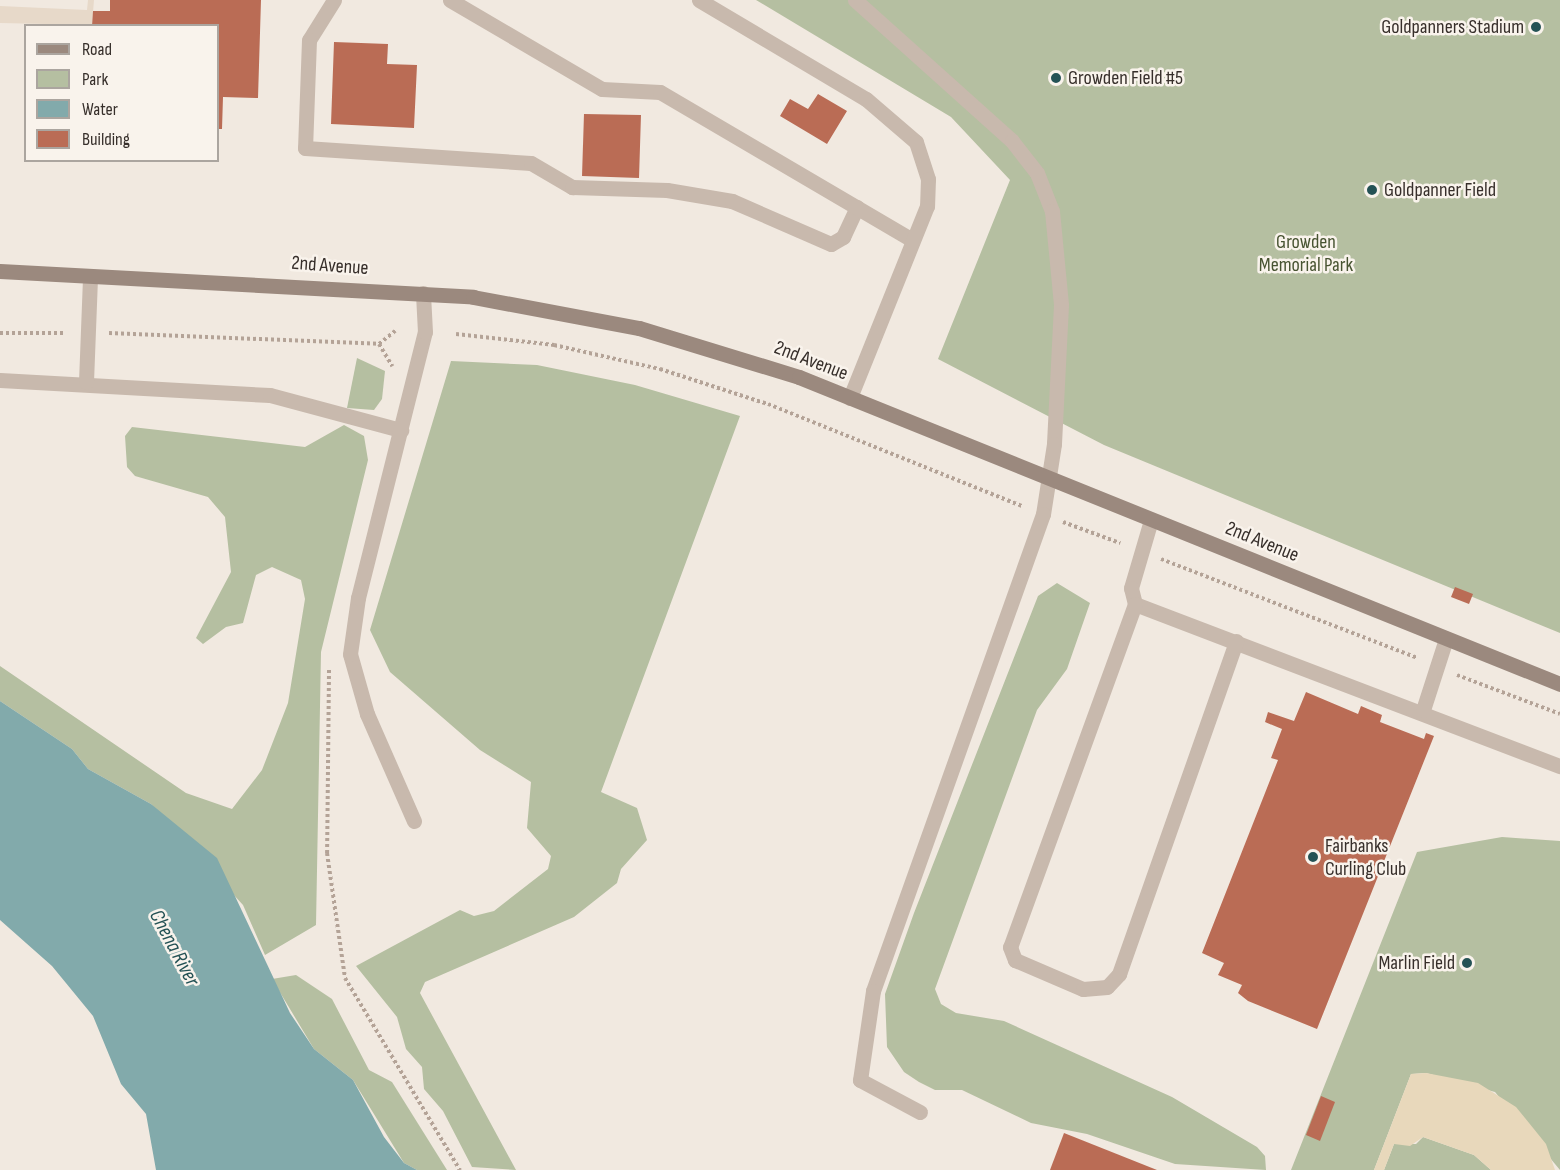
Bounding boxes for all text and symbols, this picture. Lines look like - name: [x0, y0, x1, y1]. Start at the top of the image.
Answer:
- place label: Goldpanners Stadium: [1381, 15, 1524, 39]
- marker: Goldpanners Stadium: [1529, 20, 1543, 34]
- legend: [24, 24, 219, 162]
- text: Road: [82, 39, 112, 60]
- place label: Growden Field #5: [1068, 66, 1183, 90]
- text: Park: [82, 69, 108, 90]
- marker: Growden Field #5: [1049, 71, 1063, 85]
- text: Water: [82, 99, 118, 120]
- text: Building: [82, 129, 130, 150]
- place label: Goldpanner Field: [1384, 178, 1496, 202]
- marker: Goldpanner Field: [1365, 183, 1379, 197]
- park label: Growden Memorial Park: [1259, 231, 1353, 278]
- street label: 2nd Avenue: [291, 251, 369, 281]
- street label: 2nd Avenue: [771, 336, 851, 386]
- street label: 2nd Avenue: [1222, 516, 1302, 568]
- place label: Fairbanks Curling Club: [1325, 834, 1406, 881]
- marker: Fairbanks Curling Club: [1306, 850, 1320, 864]
- water label: Chena River: [143, 906, 205, 990]
- place label: Marlin Field: [1378, 951, 1455, 975]
- marker: Marlin Field: [1460, 956, 1474, 970]

